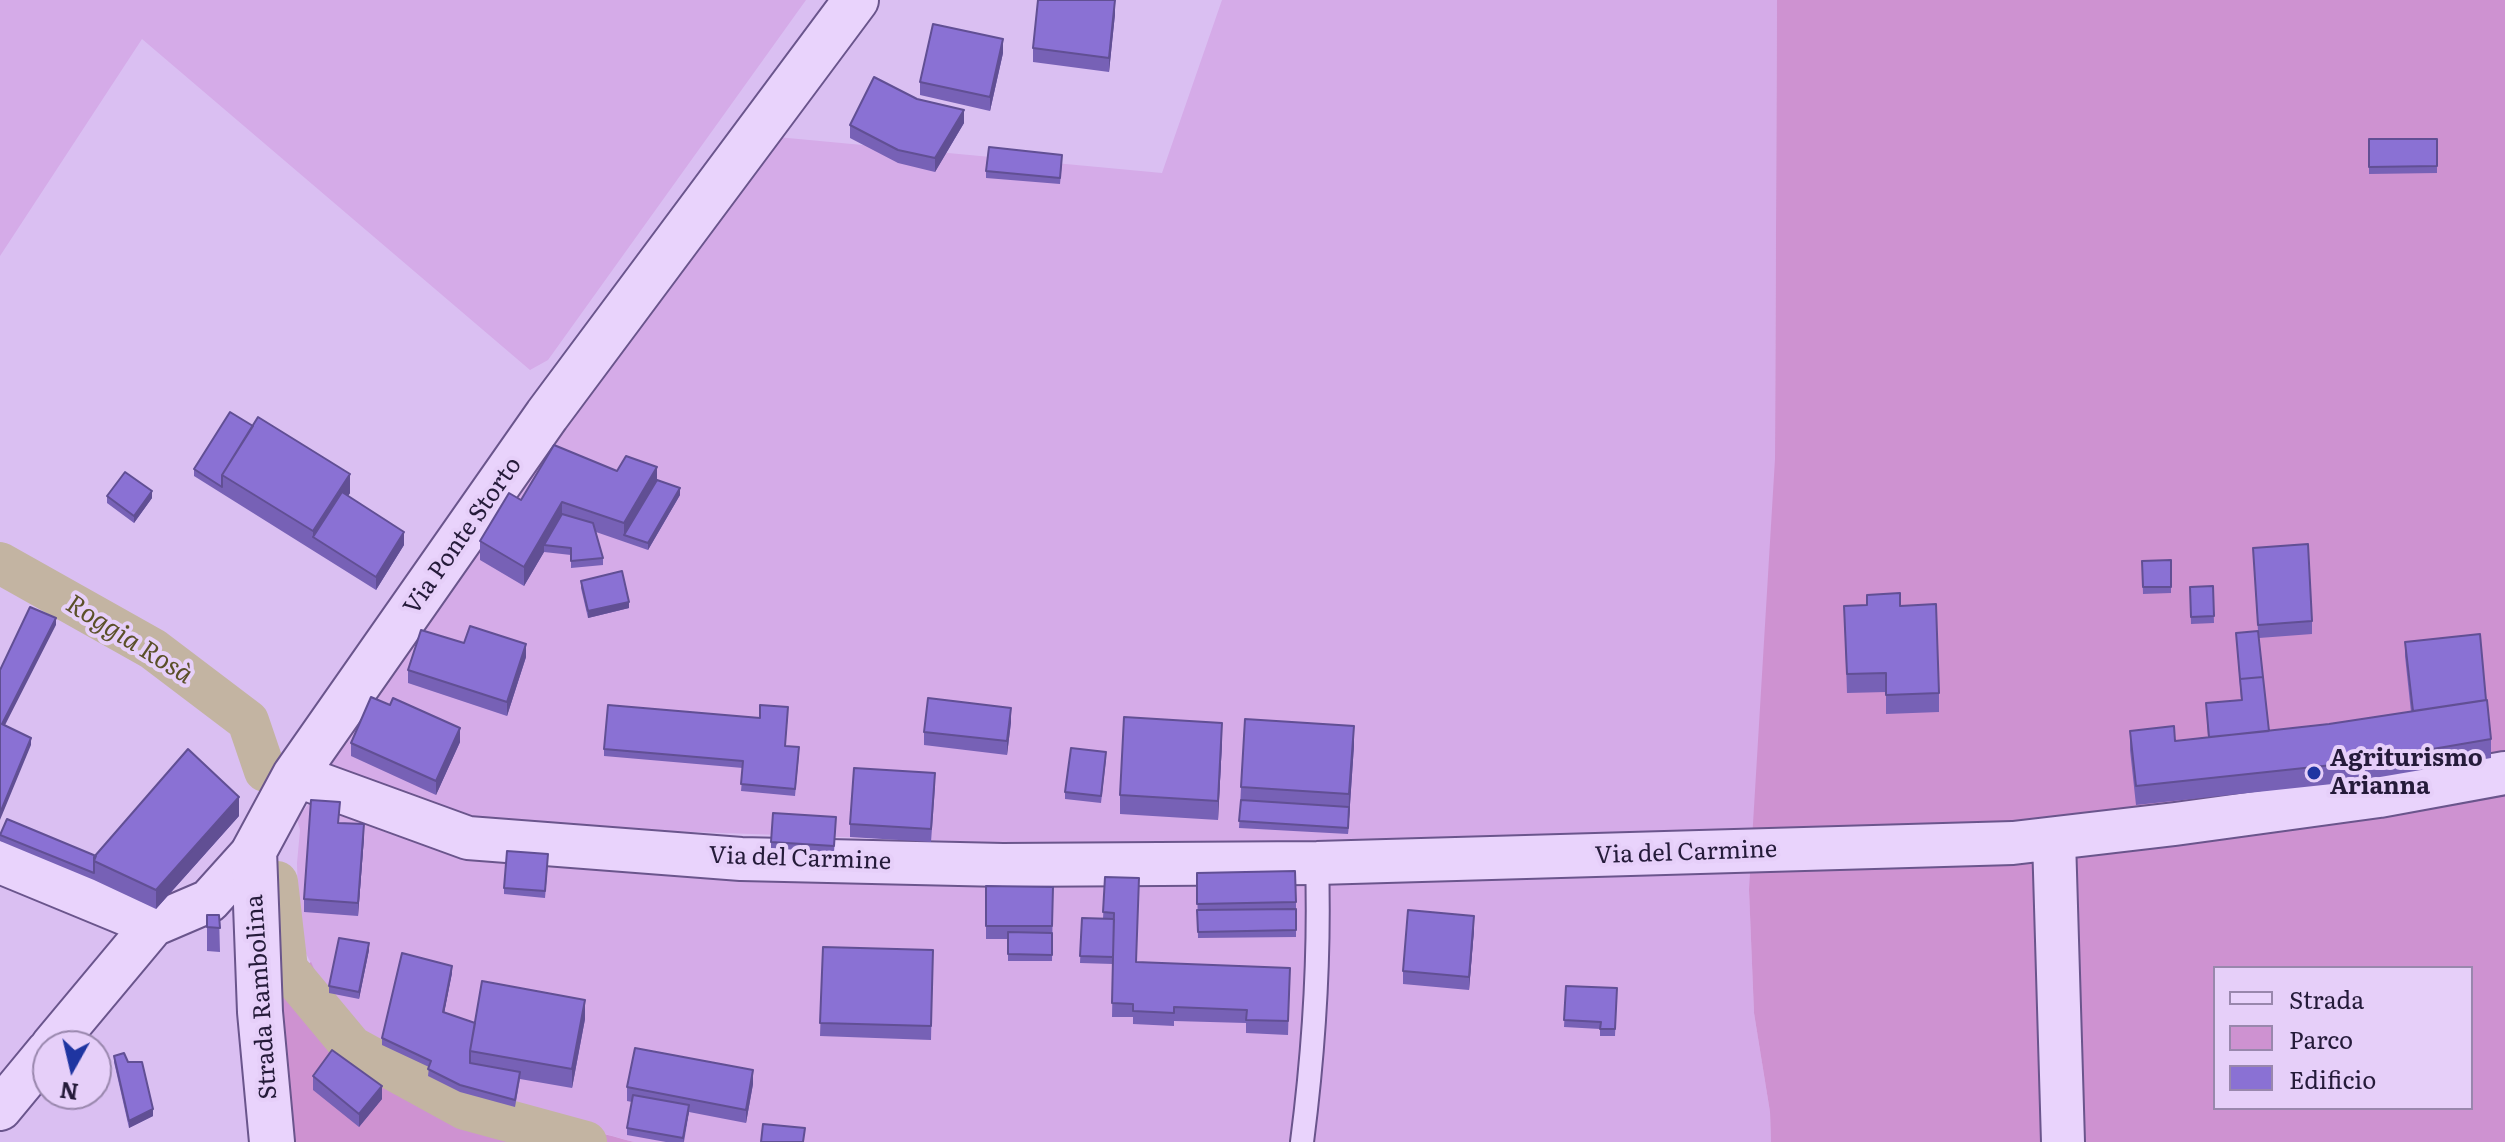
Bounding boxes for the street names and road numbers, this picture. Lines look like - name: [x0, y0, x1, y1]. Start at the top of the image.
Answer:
- street label: Via Ponte Storto: [398, 452, 528, 620]
- street label: Via del Carmine: [1594, 835, 1778, 871]
- street label: Via del Carmine: [708, 841, 892, 877]
- street label: Strada Rambolina: [240, 894, 284, 1100]

